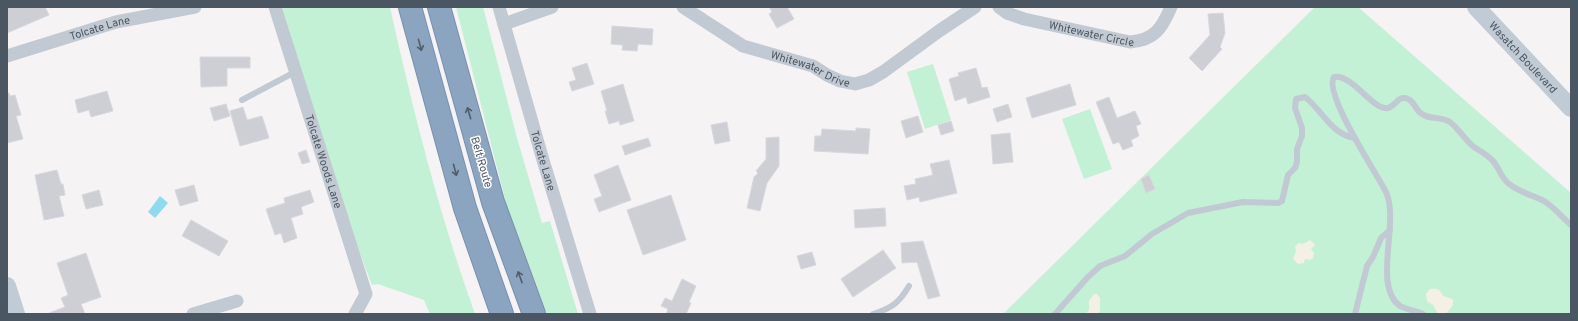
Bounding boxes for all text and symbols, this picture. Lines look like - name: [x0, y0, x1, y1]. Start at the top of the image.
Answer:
- street label: Tolcate Lane: [68, 13, 131, 44]
- street label: Whitewater Circle: [1047, 19, 1135, 50]
- street label: Wasatch Boulevard: [1485, 19, 1560, 97]
- one-way arrow: [417, 38, 424, 51]
- street label: Whitewater Drive: [769, 48, 851, 91]
- one-way arrow: [464, 107, 472, 120]
- street label: Tolcate Woods Lane: [302, 113, 344, 211]
- street label: Tolcate Lane: [527, 129, 558, 193]
- street label: Belt Route: [467, 135, 495, 189]
- one-way arrow: [451, 163, 459, 176]
- one-way arrow: [516, 272, 524, 284]

